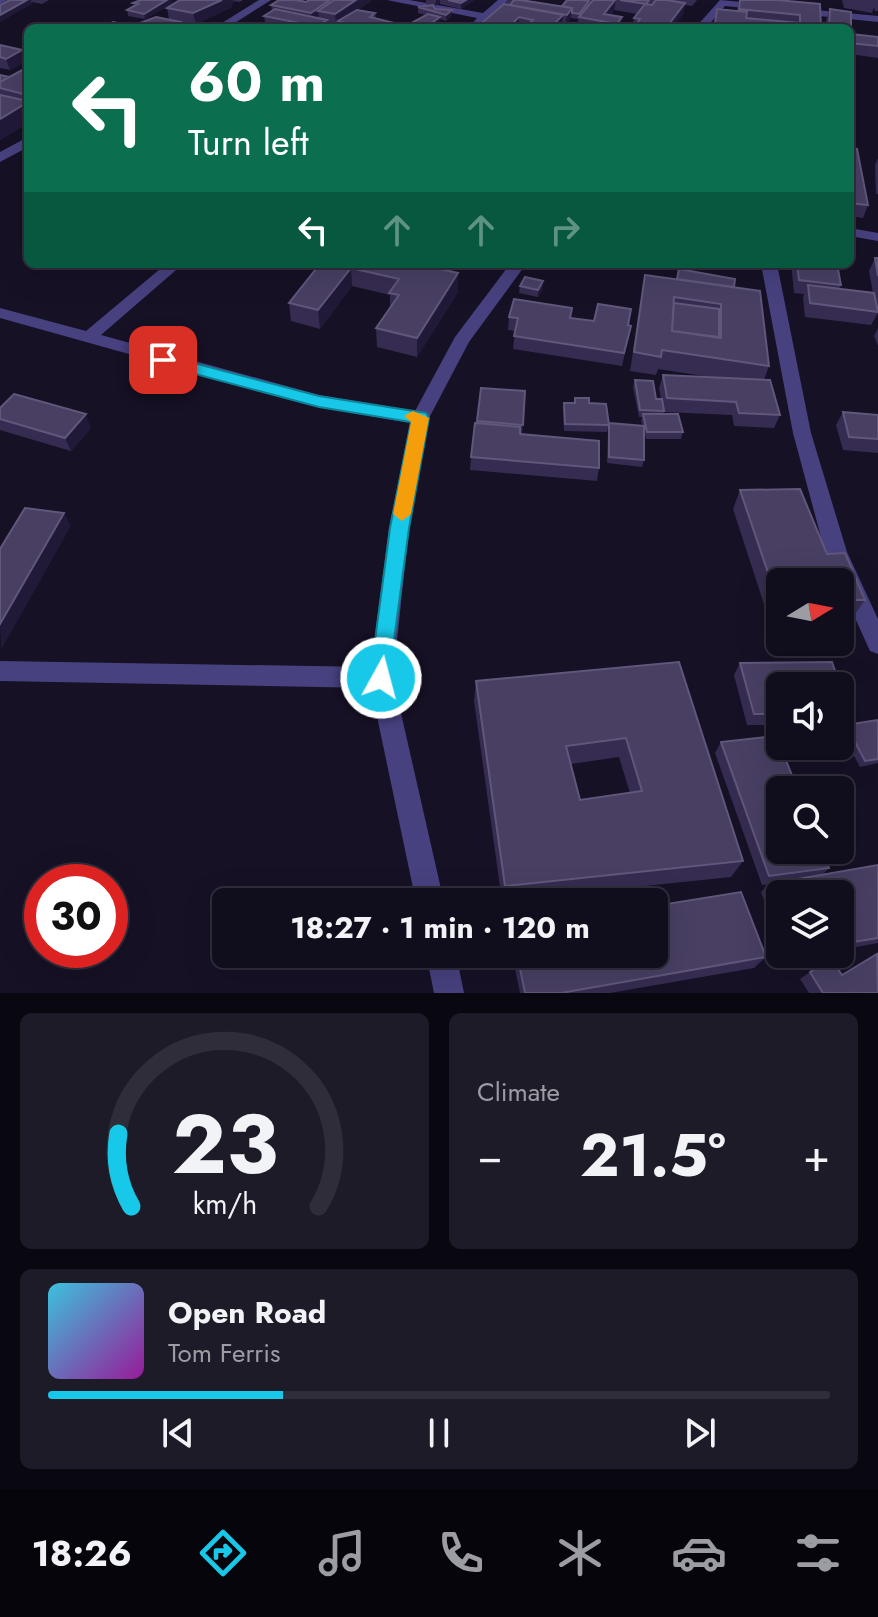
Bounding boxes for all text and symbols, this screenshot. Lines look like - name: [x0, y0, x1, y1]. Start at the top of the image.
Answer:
- text: 60 m: [188, 41, 325, 122]
- icon: left: [56, 56, 160, 160]
- text: Turn left: [188, 116, 309, 168]
- icon: left: [291, 208, 335, 252]
- icon: ahead: [375, 208, 419, 252]
- icon: ahead: [459, 208, 503, 252]
- icon: right: [543, 208, 587, 252]
- pin: [129, 326, 197, 394]
- icon: arrive: [141, 338, 185, 382]
- north arrow: [766, 568, 854, 656]
- map controls: [766, 568, 854, 968]
- position arrow: [339, 636, 423, 720]
- button: sound: [766, 672, 854, 760]
- button: search: [766, 776, 854, 864]
- speed limit sign: 30: [24, 864, 128, 968]
- button: layers: [766, 880, 854, 968]
- text: 18:27 · 1 min · 120 m: [290, 906, 590, 949]
- text: Climate: [477, 1073, 560, 1111]
- text: 23: [171, 1084, 278, 1204]
- text: 21.5°: [580, 1112, 726, 1199]
- text: −: [477, 1124, 503, 1188]
- text: +: [803, 1124, 830, 1188]
- text: km/h: [192, 1183, 257, 1225]
- text: Open Road: [168, 1291, 326, 1334]
- text: Tom Ferris: [168, 1334, 280, 1372]
- icon: previous: [156, 1411, 200, 1455]
- icon: pause: [417, 1411, 461, 1455]
- icon: next: [678, 1411, 722, 1455]
- icon: directions: [195, 1525, 251, 1581]
- icon: music: [314, 1525, 370, 1581]
- icon: phone: [433, 1525, 489, 1581]
- icon: climate: [552, 1525, 608, 1581]
- icon: car: [671, 1525, 727, 1581]
- icon: filters: [790, 1525, 846, 1581]
- text: 18:26: [32, 1527, 132, 1579]

